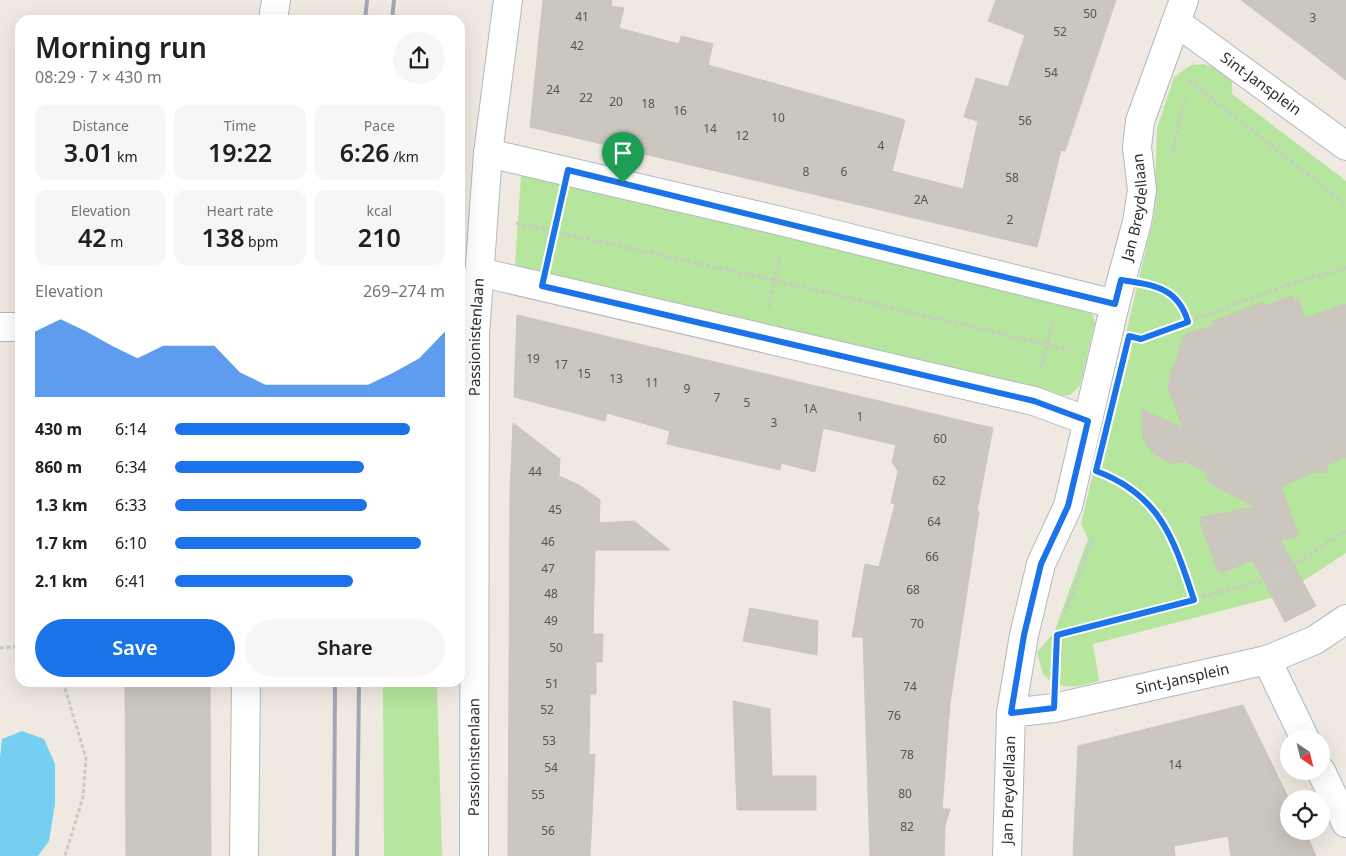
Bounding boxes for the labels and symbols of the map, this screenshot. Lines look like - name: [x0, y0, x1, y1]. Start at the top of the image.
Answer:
- house number: 50: [1083, 5, 1097, 22]
- house number: 41: [575, 8, 589, 25]
- house number: 3: [1310, 9, 1317, 26]
- house number: 52: [1053, 23, 1067, 40]
- house number: 42: [570, 37, 584, 54]
- street label: Sint-Jansplein: [1217, 47, 1306, 119]
- house number: 54: [1044, 64, 1058, 81]
- house number: 24: [546, 81, 560, 98]
- house number: 22: [579, 89, 593, 106]
- house number: 20: [609, 93, 623, 110]
- house number: 18: [641, 95, 655, 112]
- house number: 16: [673, 102, 687, 119]
- house number: 10: [771, 109, 785, 126]
- house number: 56: [1018, 112, 1032, 129]
- house number: 14: [703, 120, 717, 137]
- house number: 12: [735, 127, 749, 144]
- pin: [602, 132, 644, 183]
- house number: 4: [878, 137, 885, 154]
- street label: Jan Breydellaan: [1116, 153, 1151, 265]
- house number: 8: [803, 163, 810, 180]
- house number: 6: [841, 163, 848, 180]
- house number: 58: [1005, 169, 1019, 186]
- house number: 2A: [914, 191, 929, 208]
- house number: 2: [1007, 211, 1014, 228]
- street label: Passionistenlaan: [464, 277, 488, 396]
- house number: 19: [526, 350, 540, 367]
- house number: 17: [554, 356, 568, 373]
- house number: 15: [577, 365, 591, 382]
- house number: 13: [609, 370, 623, 387]
- house number: 11: [645, 374, 659, 391]
- house number: 9: [684, 380, 691, 397]
- house number: 7: [714, 389, 721, 406]
- house number: 5: [744, 394, 751, 411]
- house number: 1A: [803, 400, 818, 417]
- house number: 1: [857, 408, 863, 425]
- house number: 3: [771, 414, 778, 431]
- house number: 60: [933, 430, 947, 447]
- house number: 44: [528, 463, 542, 480]
- house number: 62: [932, 472, 946, 489]
- house number: 45: [548, 501, 562, 518]
- house number: 64: [927, 513, 941, 530]
- house number: 46: [541, 533, 555, 550]
- house number: 66: [925, 548, 939, 565]
- house number: 47: [541, 560, 555, 577]
- house number: 68: [906, 581, 920, 598]
- house number: 48: [544, 585, 558, 602]
- house number: 49: [544, 612, 558, 629]
- house number: 70: [910, 615, 924, 632]
- house number: 50: [549, 639, 563, 656]
- street label: Sint-Jansplein: [1134, 658, 1231, 698]
- house number: 51: [545, 675, 559, 692]
- house number: 74: [903, 678, 917, 695]
- street label: Passionistenlaan: [463, 698, 483, 816]
- house number: 52: [540, 701, 554, 718]
- house number: 76: [887, 707, 901, 724]
- north arrow: [1280, 730, 1330, 780]
- house number: 53: [542, 732, 556, 749]
- street label: Jan Breydellaan: [996, 735, 1019, 847]
- house number: 78: [900, 746, 914, 763]
- house number: 14: [1168, 756, 1182, 773]
- house number: 54: [544, 759, 558, 776]
- house number: 80: [898, 785, 912, 802]
- house number: 55: [531, 786, 545, 803]
- house number: 82: [900, 818, 914, 835]
- house number: 56: [541, 822, 555, 839]

